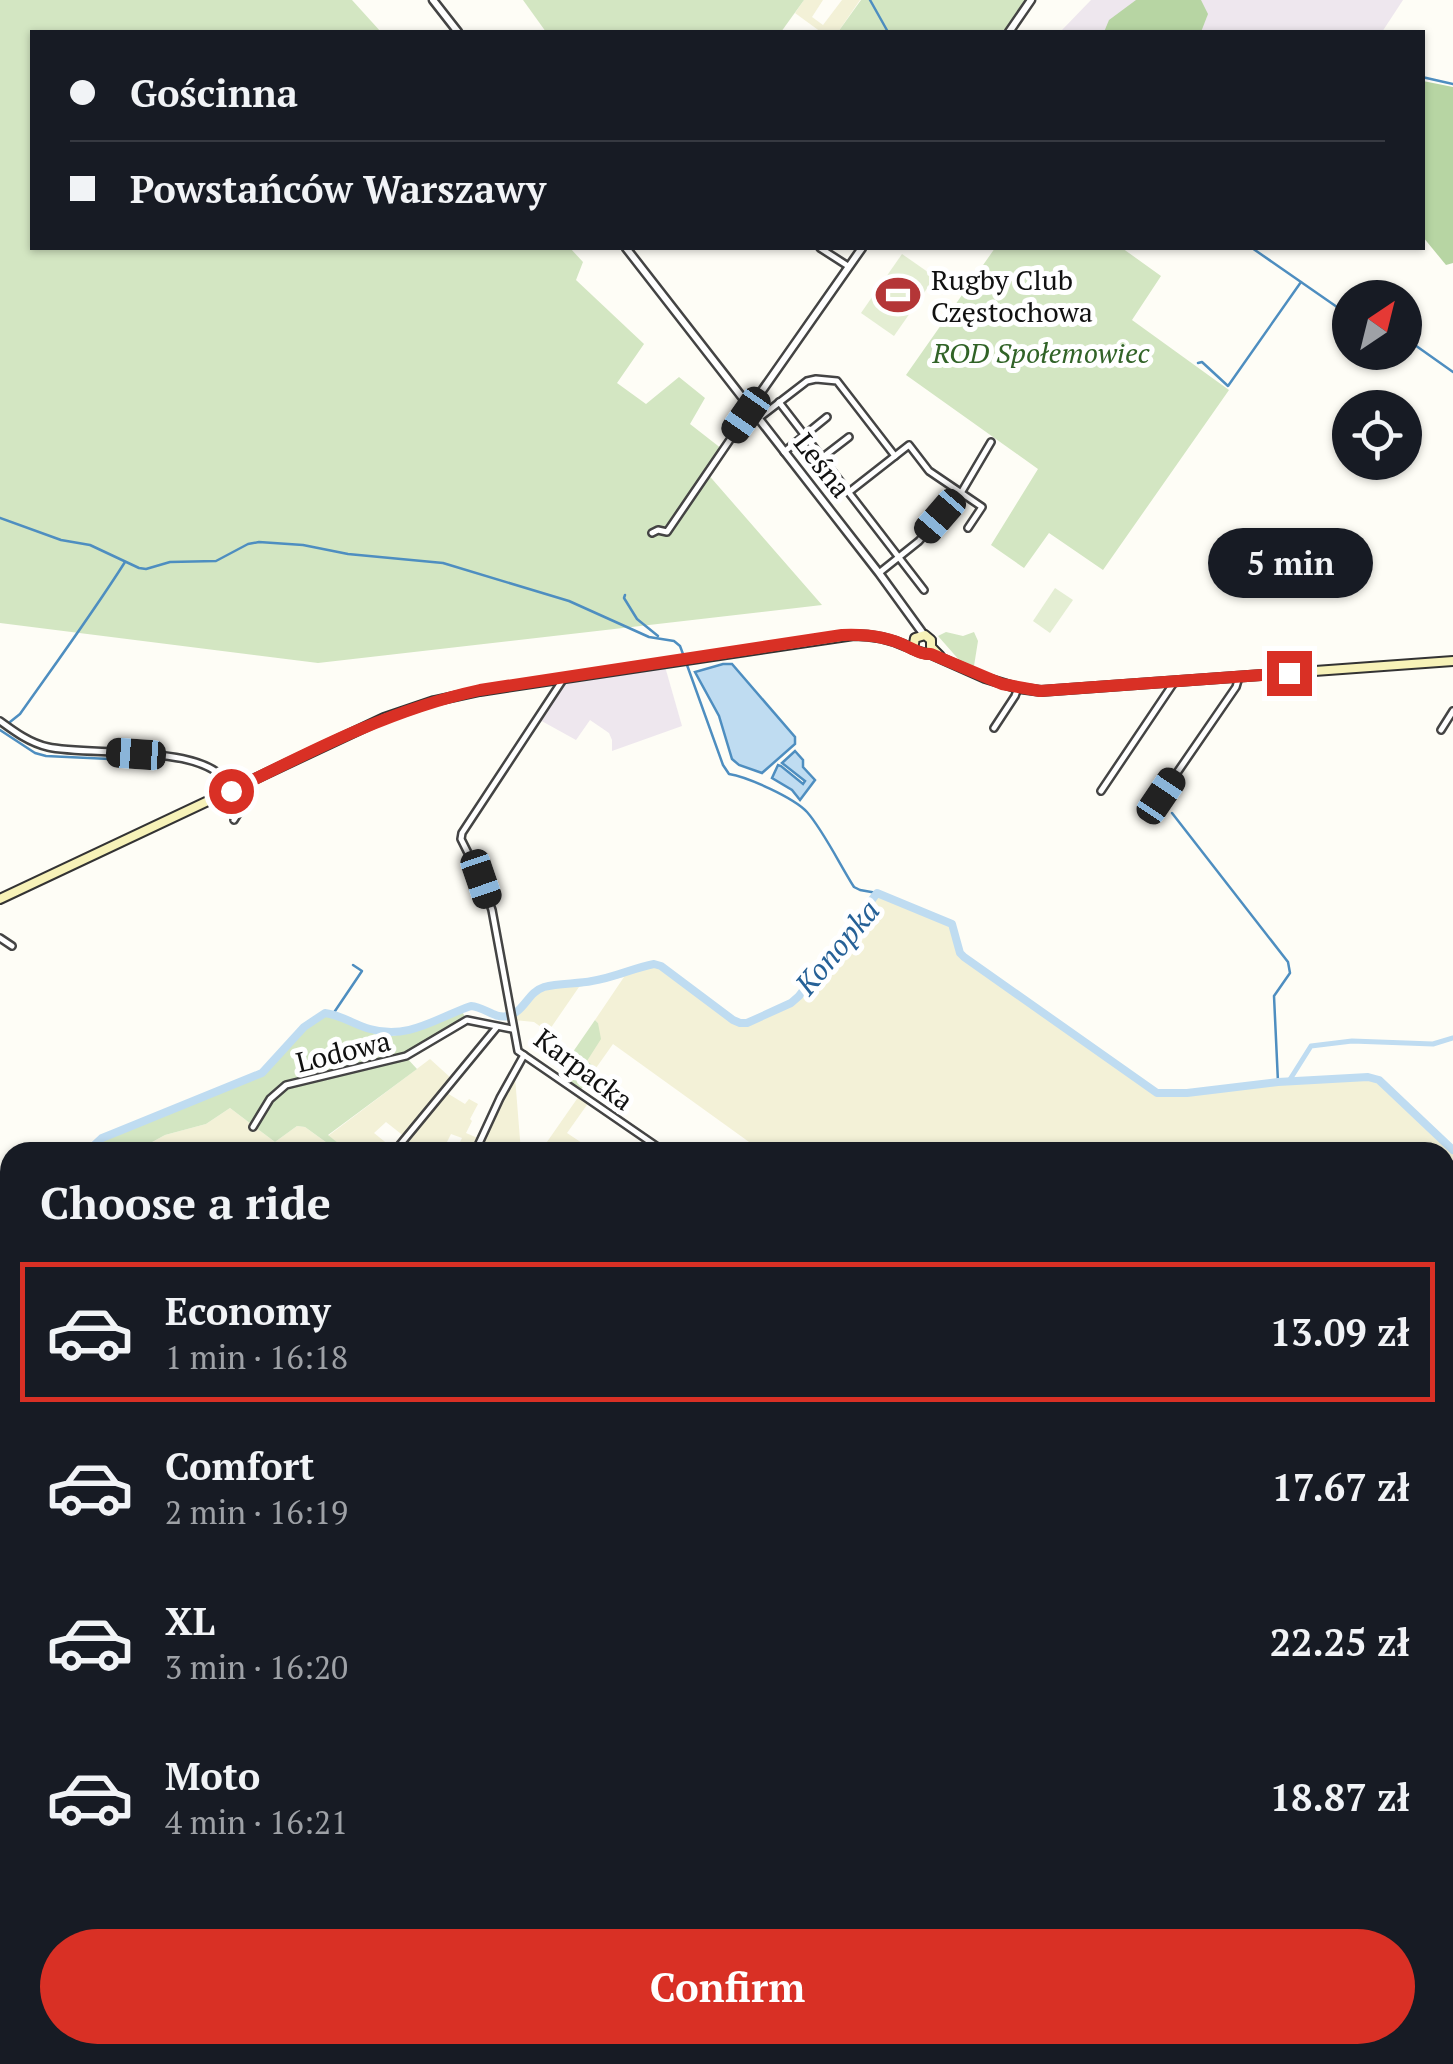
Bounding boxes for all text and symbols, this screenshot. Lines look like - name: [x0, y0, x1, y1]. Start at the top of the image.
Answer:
- text: Gościnna: [130, 68, 298, 118]
- text: Powstańców Warszawy: [130, 164, 546, 214]
- place label: Rugby Club Częstochowa: [931, 261, 1093, 330]
- sports icon: Rugby Club Częstochowa: [874, 271, 922, 319]
- north arrow: [1332, 280, 1422, 370]
- map controls: [1332, 280, 1422, 480]
- park label: ROD Społemowiec: [931, 334, 1151, 371]
- car: [717, 382, 775, 448]
- button: locate: [1332, 390, 1422, 480]
- street label: Leśna: [786, 425, 860, 505]
- car: [909, 484, 971, 548]
- callout: 5 min: [1206, 528, 1372, 598]
- text: 5 min: [1247, 542, 1334, 584]
- route end: [1267, 651, 1312, 696]
- car: [105, 737, 167, 771]
- car: [1132, 763, 1190, 829]
- route start: [209, 769, 254, 814]
- car: [457, 846, 505, 912]
- water label: Konopka: [785, 891, 888, 1004]
- street label: Karpacka: [527, 1020, 641, 1118]
- street label: Lodowa: [292, 1021, 394, 1081]
- text: Choose a ride: [40, 1172, 331, 1232]
- text: Economy: [165, 1286, 331, 1336]
- icon: car: [45, 1287, 135, 1377]
- text: 13.09 zł: [1270, 1307, 1410, 1357]
- text: 1 min · 16:18: [165, 1336, 348, 1378]
- text: Comfort: [165, 1441, 314, 1491]
- icon: car: [45, 1442, 135, 1532]
- text: 17.67 zł: [1272, 1462, 1410, 1512]
- text: 2 min · 16:19: [165, 1491, 348, 1533]
- text: XL: [165, 1596, 215, 1646]
- icon: car: [45, 1597, 135, 1687]
- text: 22.25 zł: [1270, 1617, 1410, 1667]
- text: 3 min · 16:20: [165, 1646, 348, 1688]
- text: Moto: [165, 1751, 260, 1801]
- icon: car: [45, 1752, 135, 1842]
- text: 18.87 zł: [1270, 1772, 1410, 1822]
- text: 4 min · 16:21: [165, 1801, 348, 1843]
- button: Confirm: [40, 1929, 1415, 2044]

